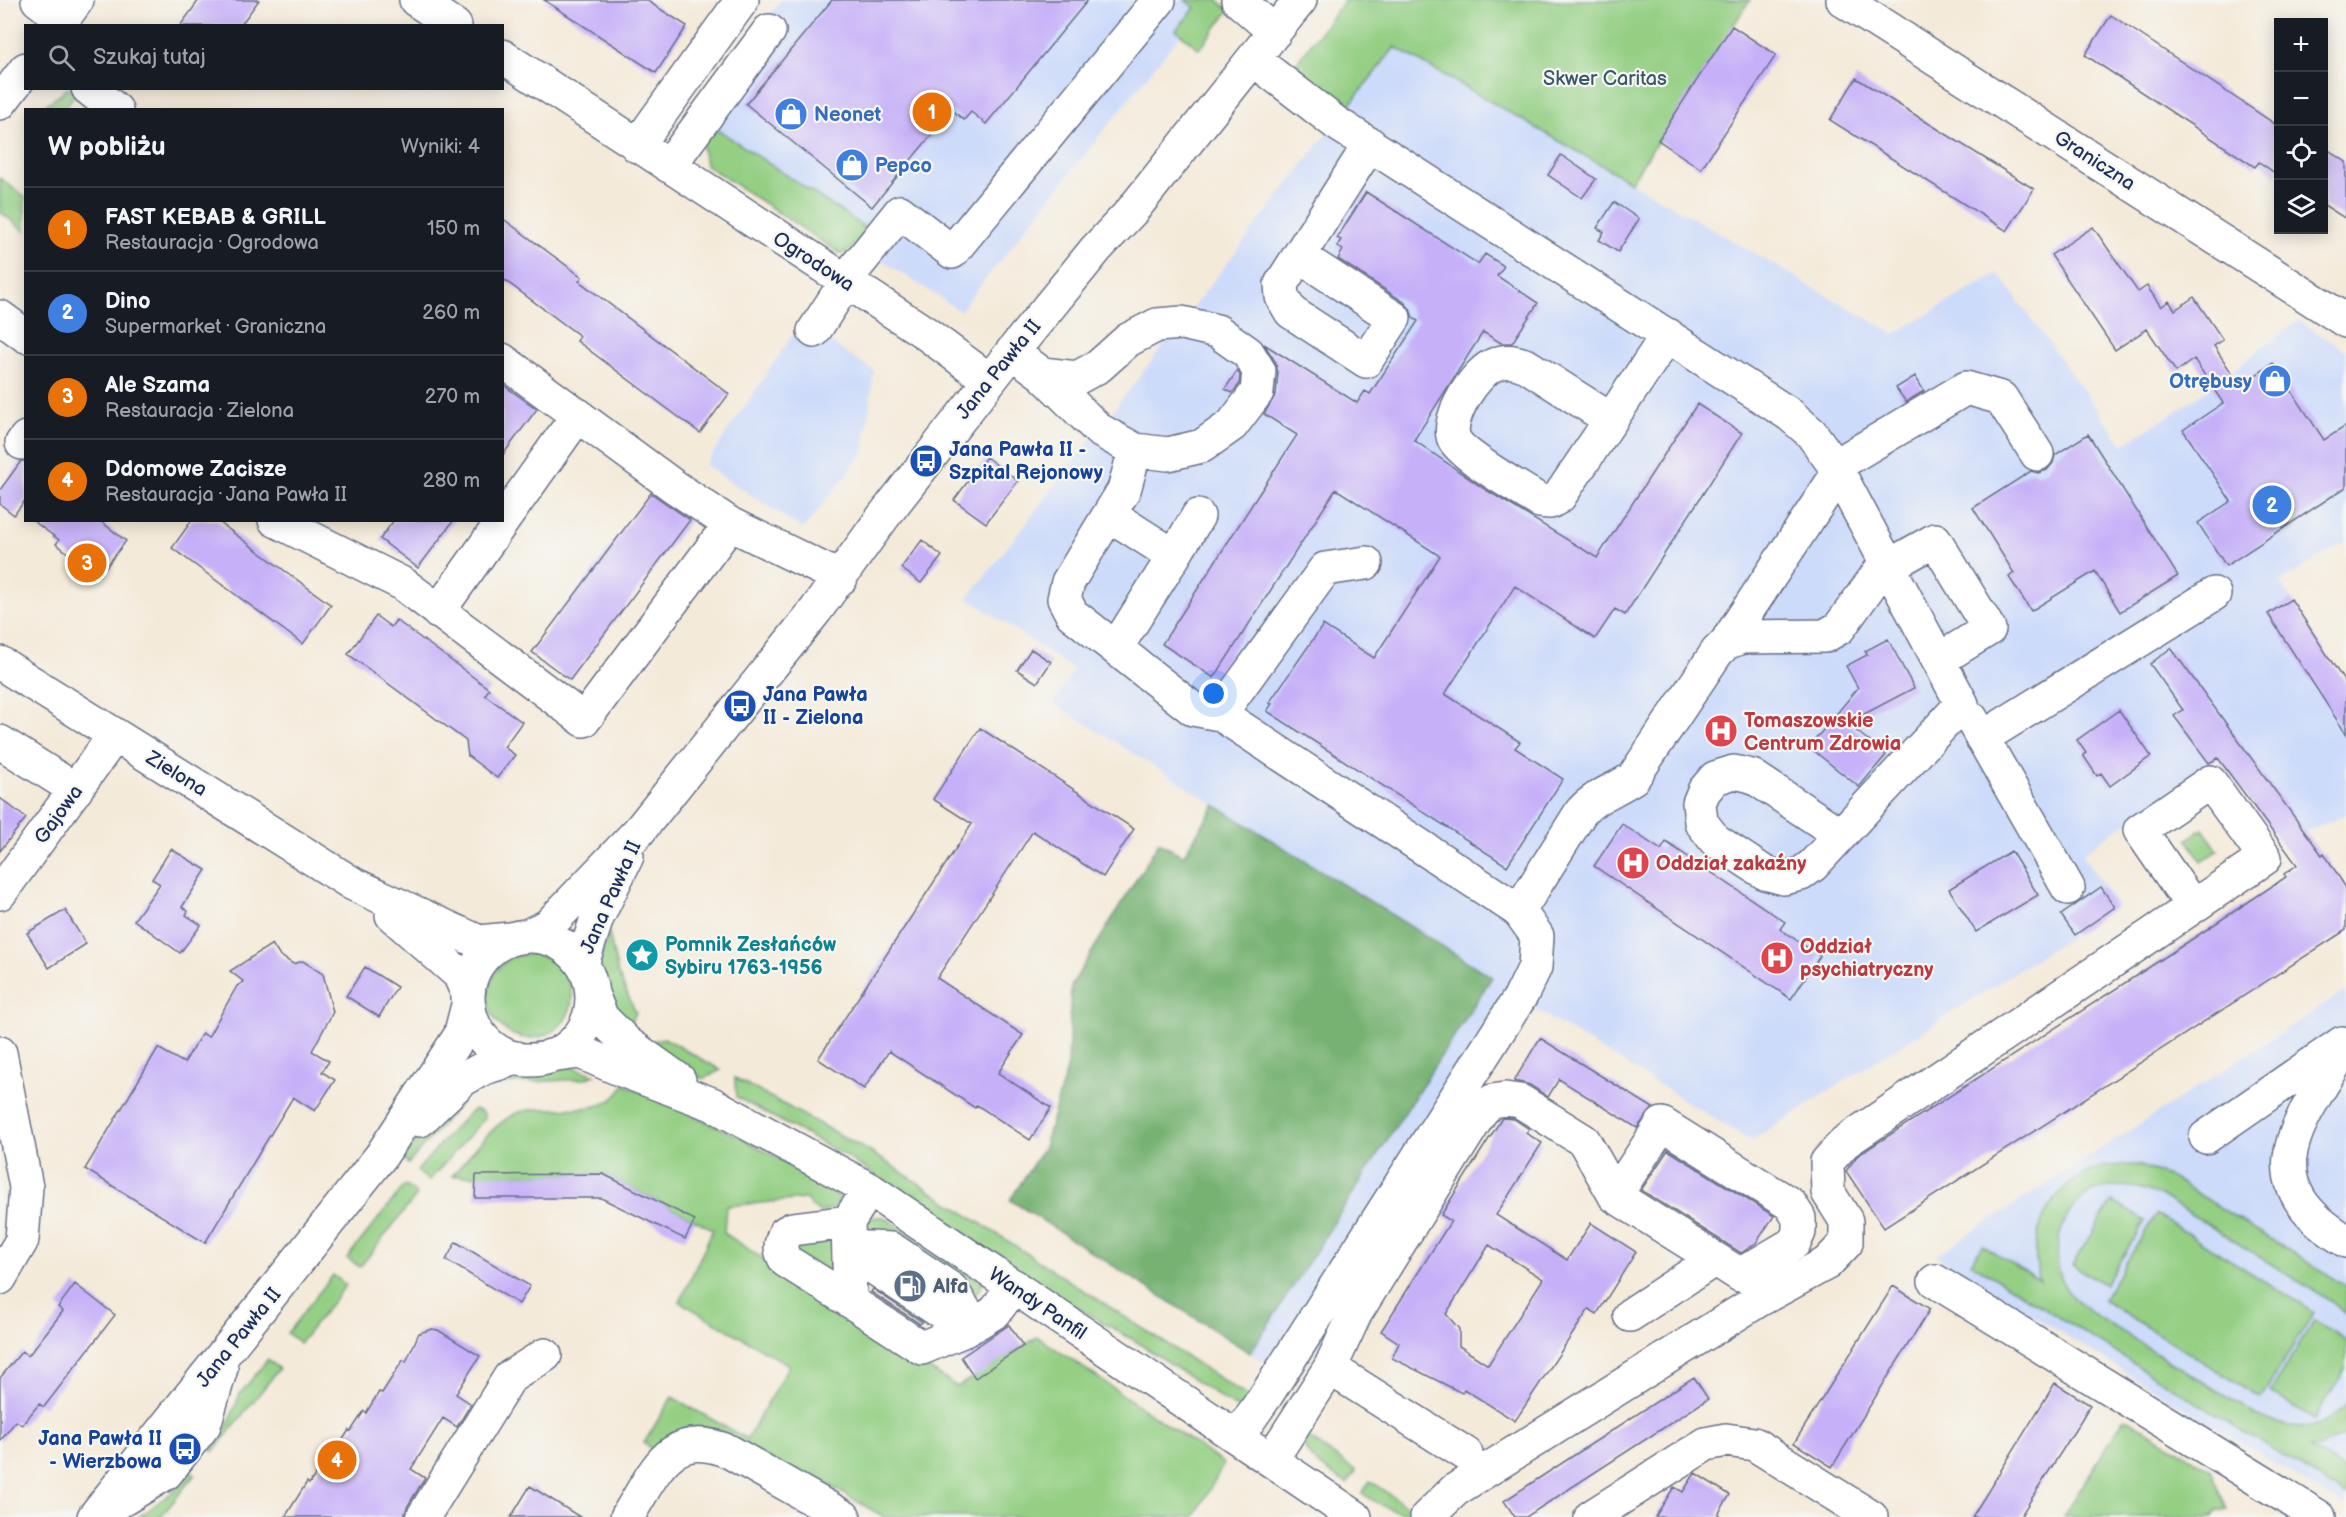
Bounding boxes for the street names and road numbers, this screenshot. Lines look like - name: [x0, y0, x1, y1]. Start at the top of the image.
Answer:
- street label: Graniczna: [2049, 126, 2140, 196]
- street label: Ogrodowa: [768, 227, 859, 297]
- street label: Jana Pawła II: [951, 315, 1046, 424]
- street label: Zielona: [141, 745, 211, 802]
- street label: Gajowa: [29, 780, 88, 849]
- street label: Jana Pawła II: [575, 837, 647, 958]
- street label: Wandy Panfil: [984, 1262, 1091, 1345]
- street label: Jana Pawła II: [191, 1283, 286, 1392]

